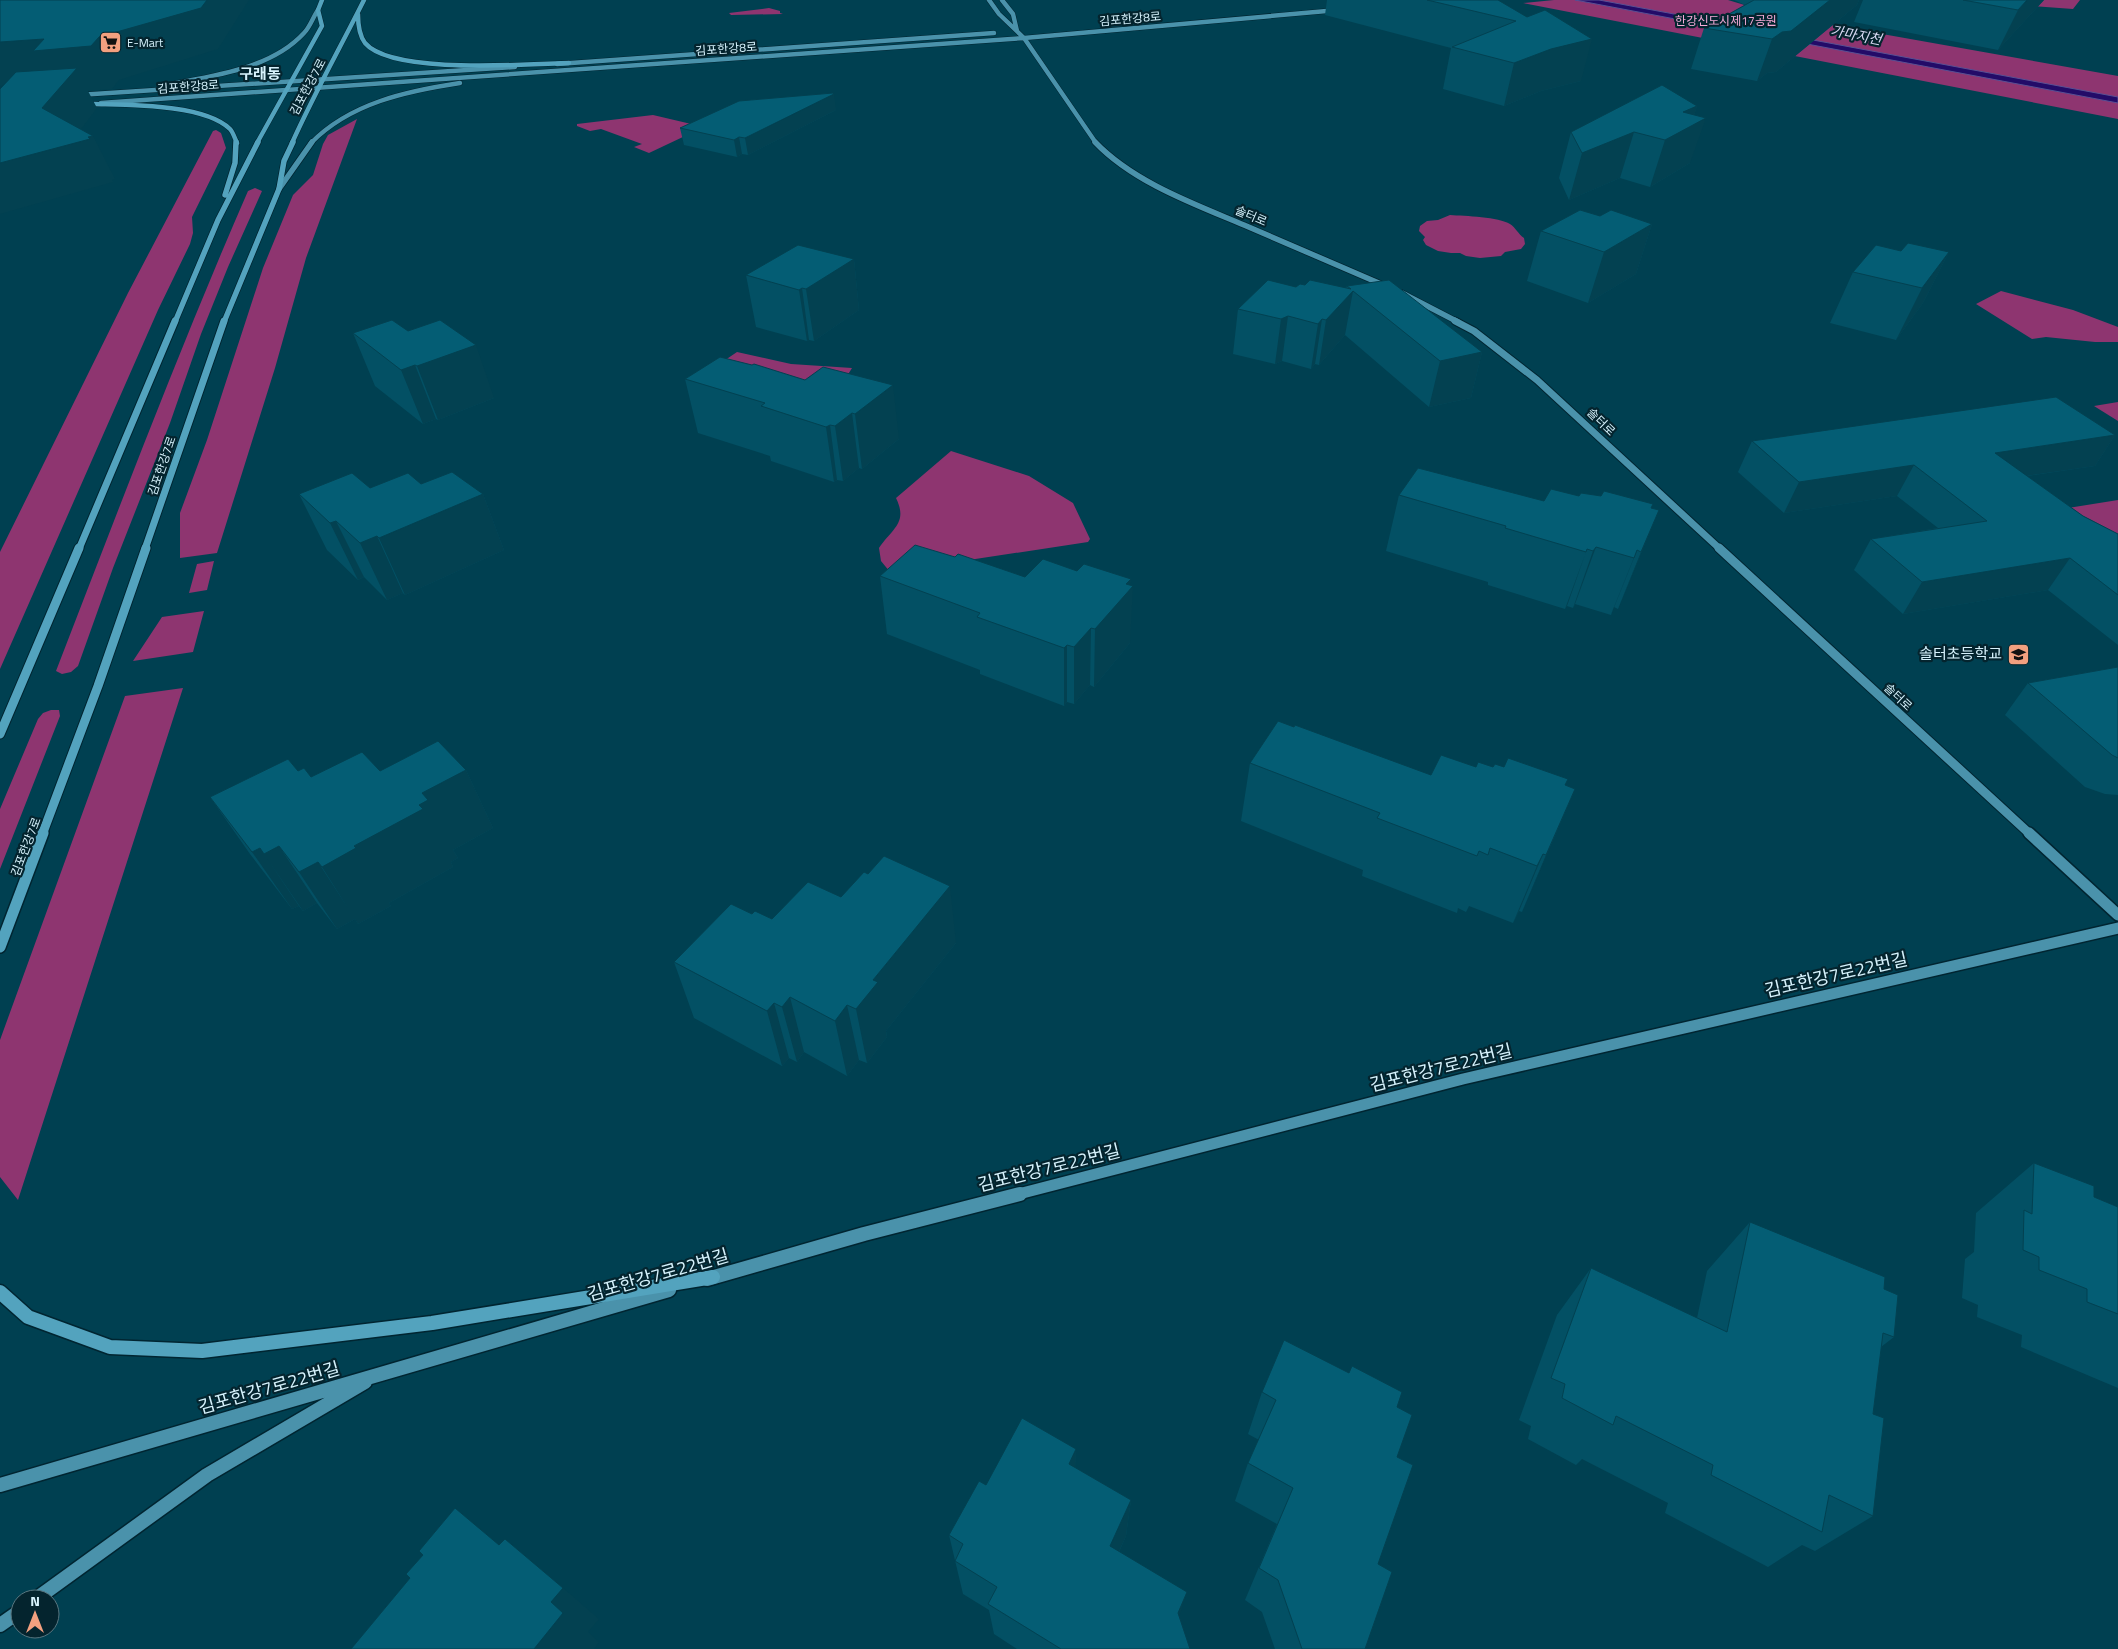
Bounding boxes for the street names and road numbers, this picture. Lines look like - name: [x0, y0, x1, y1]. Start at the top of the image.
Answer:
- street label: 김포한강8로: [1098, 6, 1162, 31]
- street label: 김포한강8로: [694, 37, 758, 60]
- street label: 김포한강7로: [285, 55, 330, 119]
- street label: 김포한강8로: [156, 75, 220, 98]
- street label: 솔터로: [1232, 200, 1270, 231]
- street label: 솔터로: [1583, 403, 1620, 440]
- street label: 김포한강7로: [142, 433, 181, 498]
- street label: 솔터로: [1880, 678, 1917, 715]
- street label: 김포한강7로: [6, 815, 45, 879]
- street label: 김포한강7로22번길: [1762, 945, 1910, 1004]
- street label: 김포한강7로22번길: [1367, 1037, 1515, 1098]
- street label: 김포한강7로22번길: [975, 1137, 1123, 1198]
- street label: 김포한강7로22번길: [584, 1241, 732, 1308]
- street label: 김포한강7로22번길: [195, 1354, 343, 1421]

